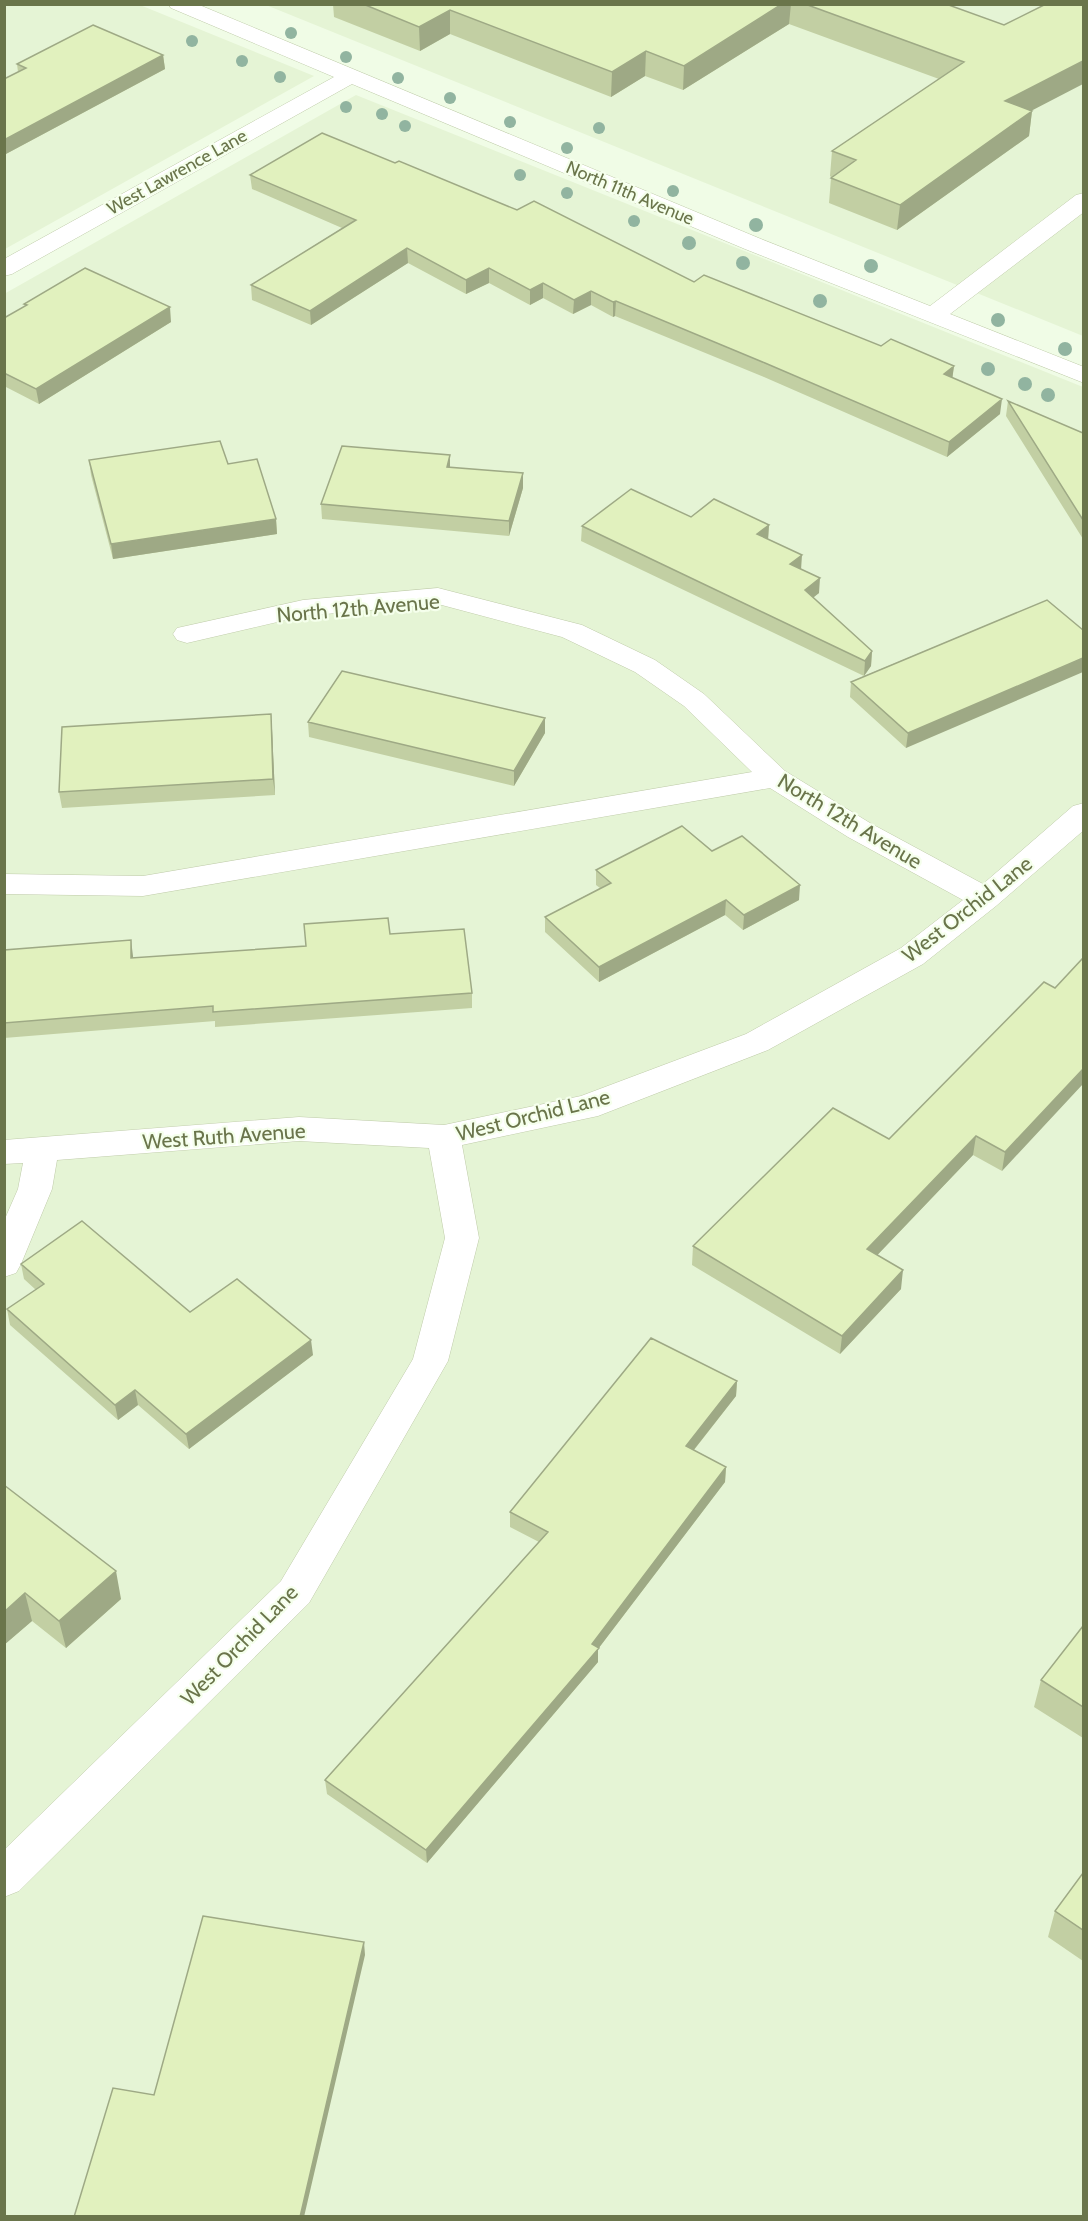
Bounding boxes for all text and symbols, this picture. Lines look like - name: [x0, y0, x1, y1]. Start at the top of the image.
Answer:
- street label: West Lawrence Lane: [103, 124, 251, 220]
- street label: North 11th Avenue: [563, 156, 697, 230]
- street label: North 12th Avenue: [275, 588, 441, 628]
- street label: North 12th Avenue: [773, 768, 927, 874]
- street label: West Orchid Lane: [897, 851, 1037, 967]
- street label: West Orchid Lane: [454, 1084, 613, 1146]
- street label: West Ruth Avenue: [142, 1118, 307, 1154]
- street label: West Orchid Lane: [175, 1579, 303, 1710]

